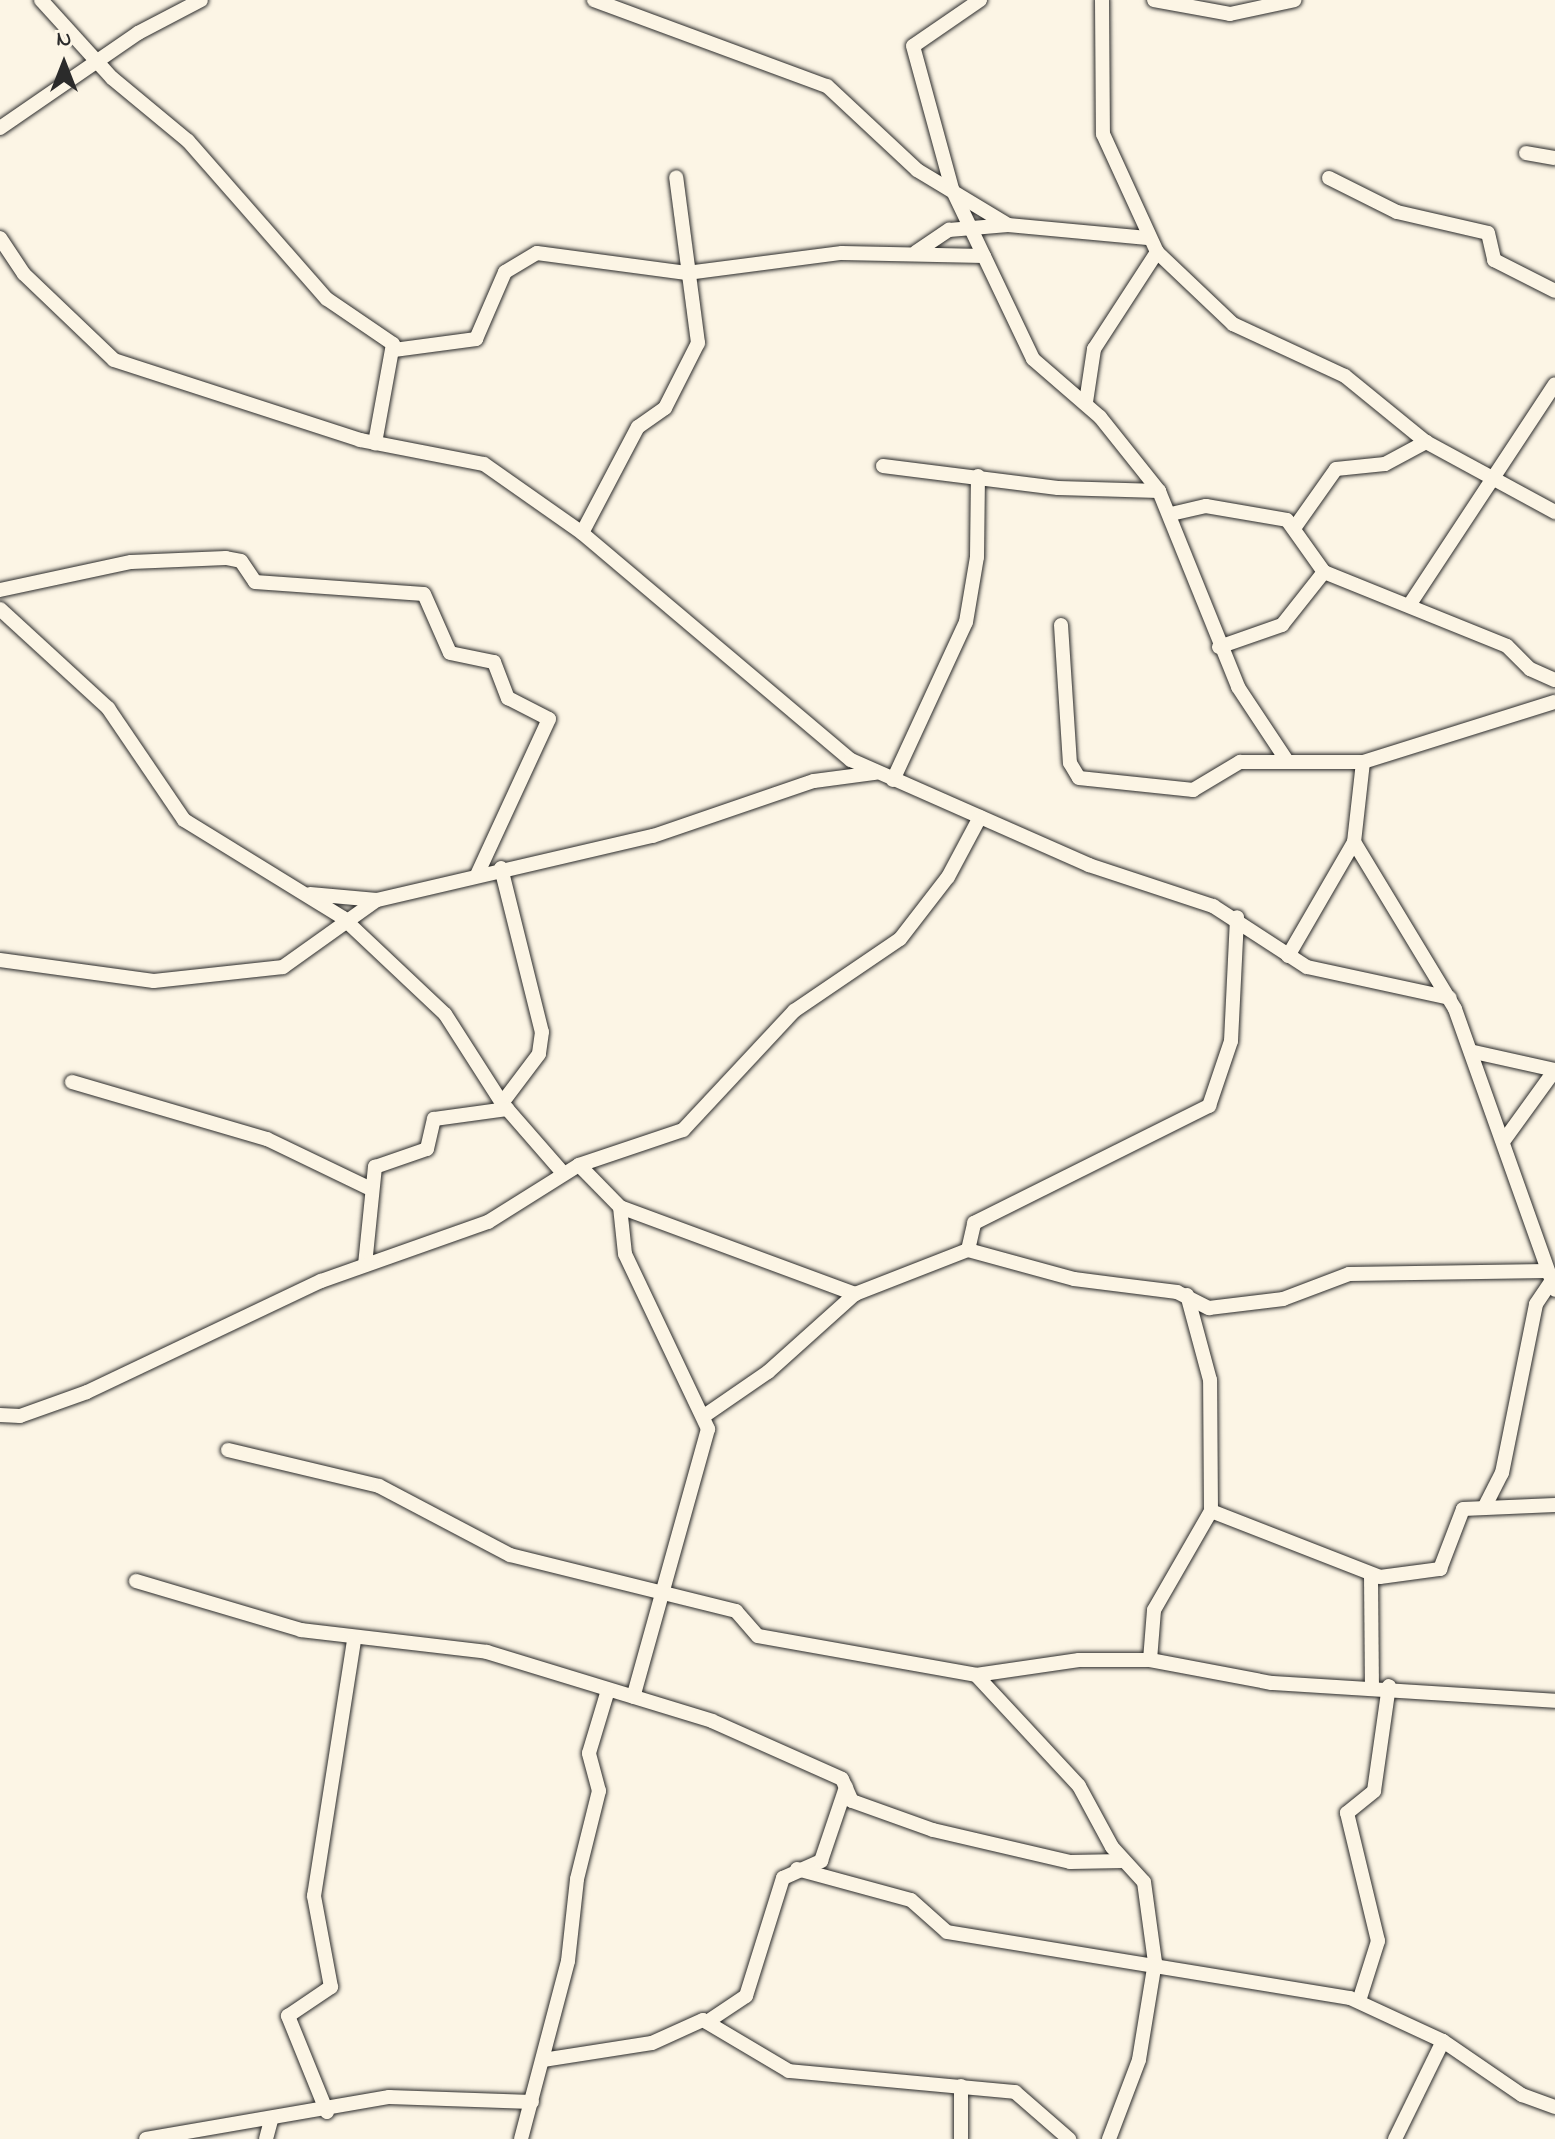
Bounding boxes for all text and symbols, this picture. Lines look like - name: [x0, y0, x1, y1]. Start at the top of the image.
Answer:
- north arrow: [24, 24, 104, 104]
- text: N: [57, 24, 71, 56]

